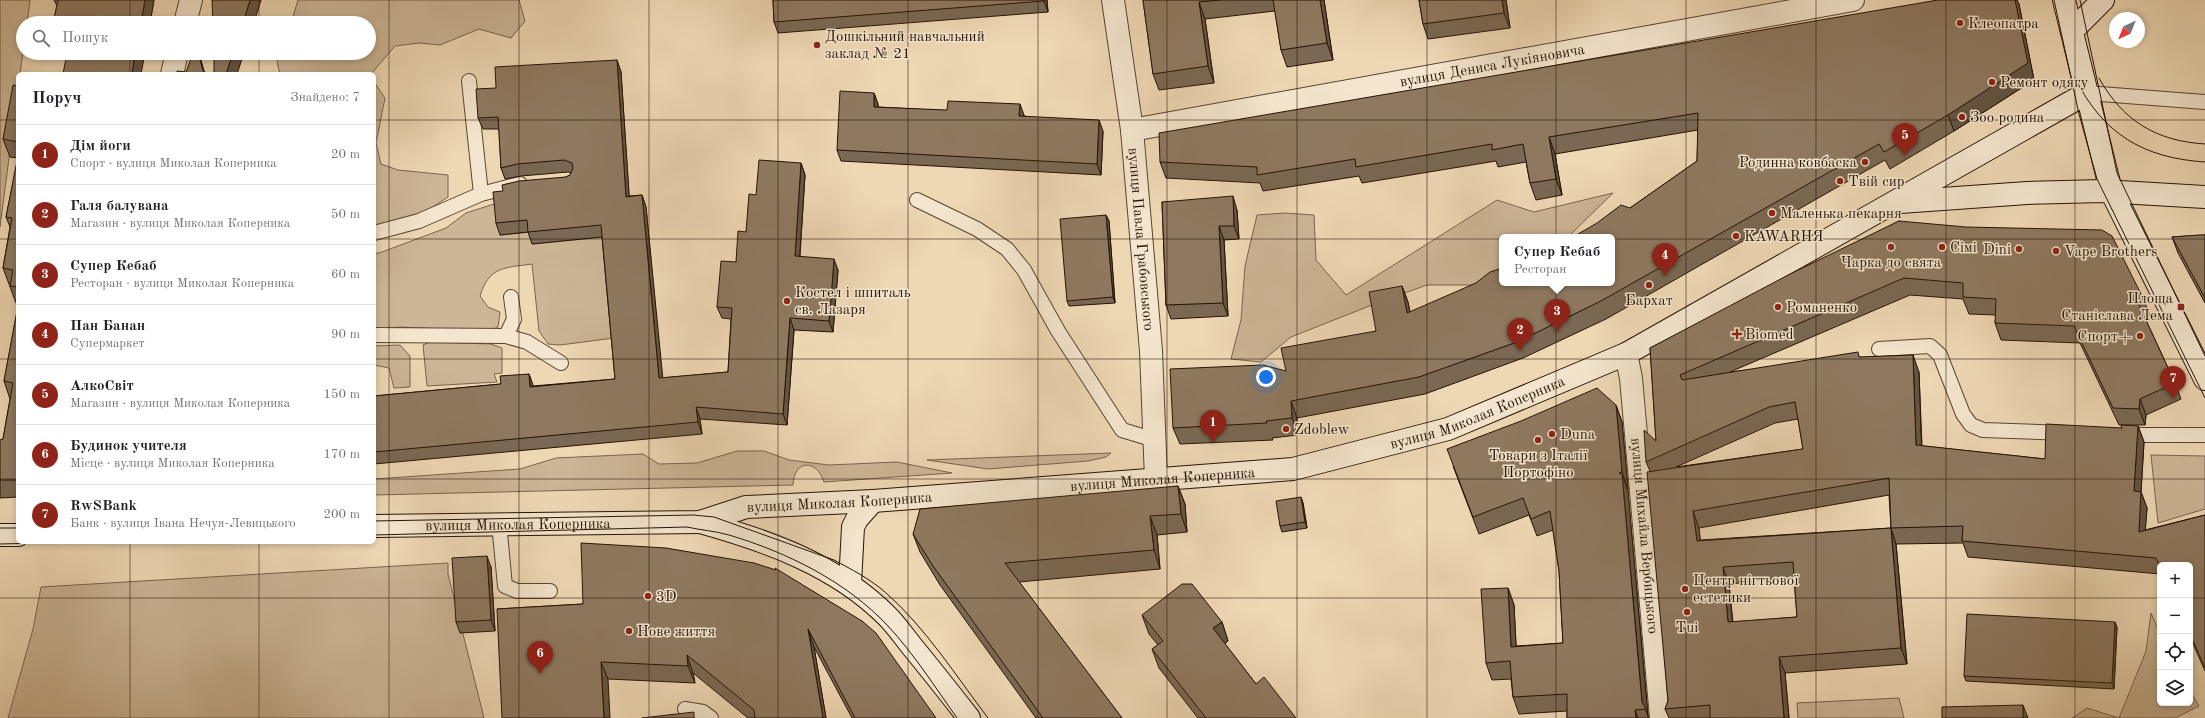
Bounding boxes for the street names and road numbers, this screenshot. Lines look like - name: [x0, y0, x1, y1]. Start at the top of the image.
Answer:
- street label: вулиця Дениса Лукіяновича: [1399, 42, 1587, 91]
- street label: вулиця Павла Грабовського: [1125, 147, 1155, 332]
- street label: вулиця Миколая Коперника: [1389, 374, 1568, 453]
- street label: вулиця Михайла Вербицького: [1627, 437, 1660, 635]
- street label: вулиця Миколая Коперника: [1070, 466, 1256, 495]
- street label: вулиця Миколая Коперника: [747, 490, 933, 516]
- street label: вулиця Миколая Коперника: [425, 517, 611, 534]

